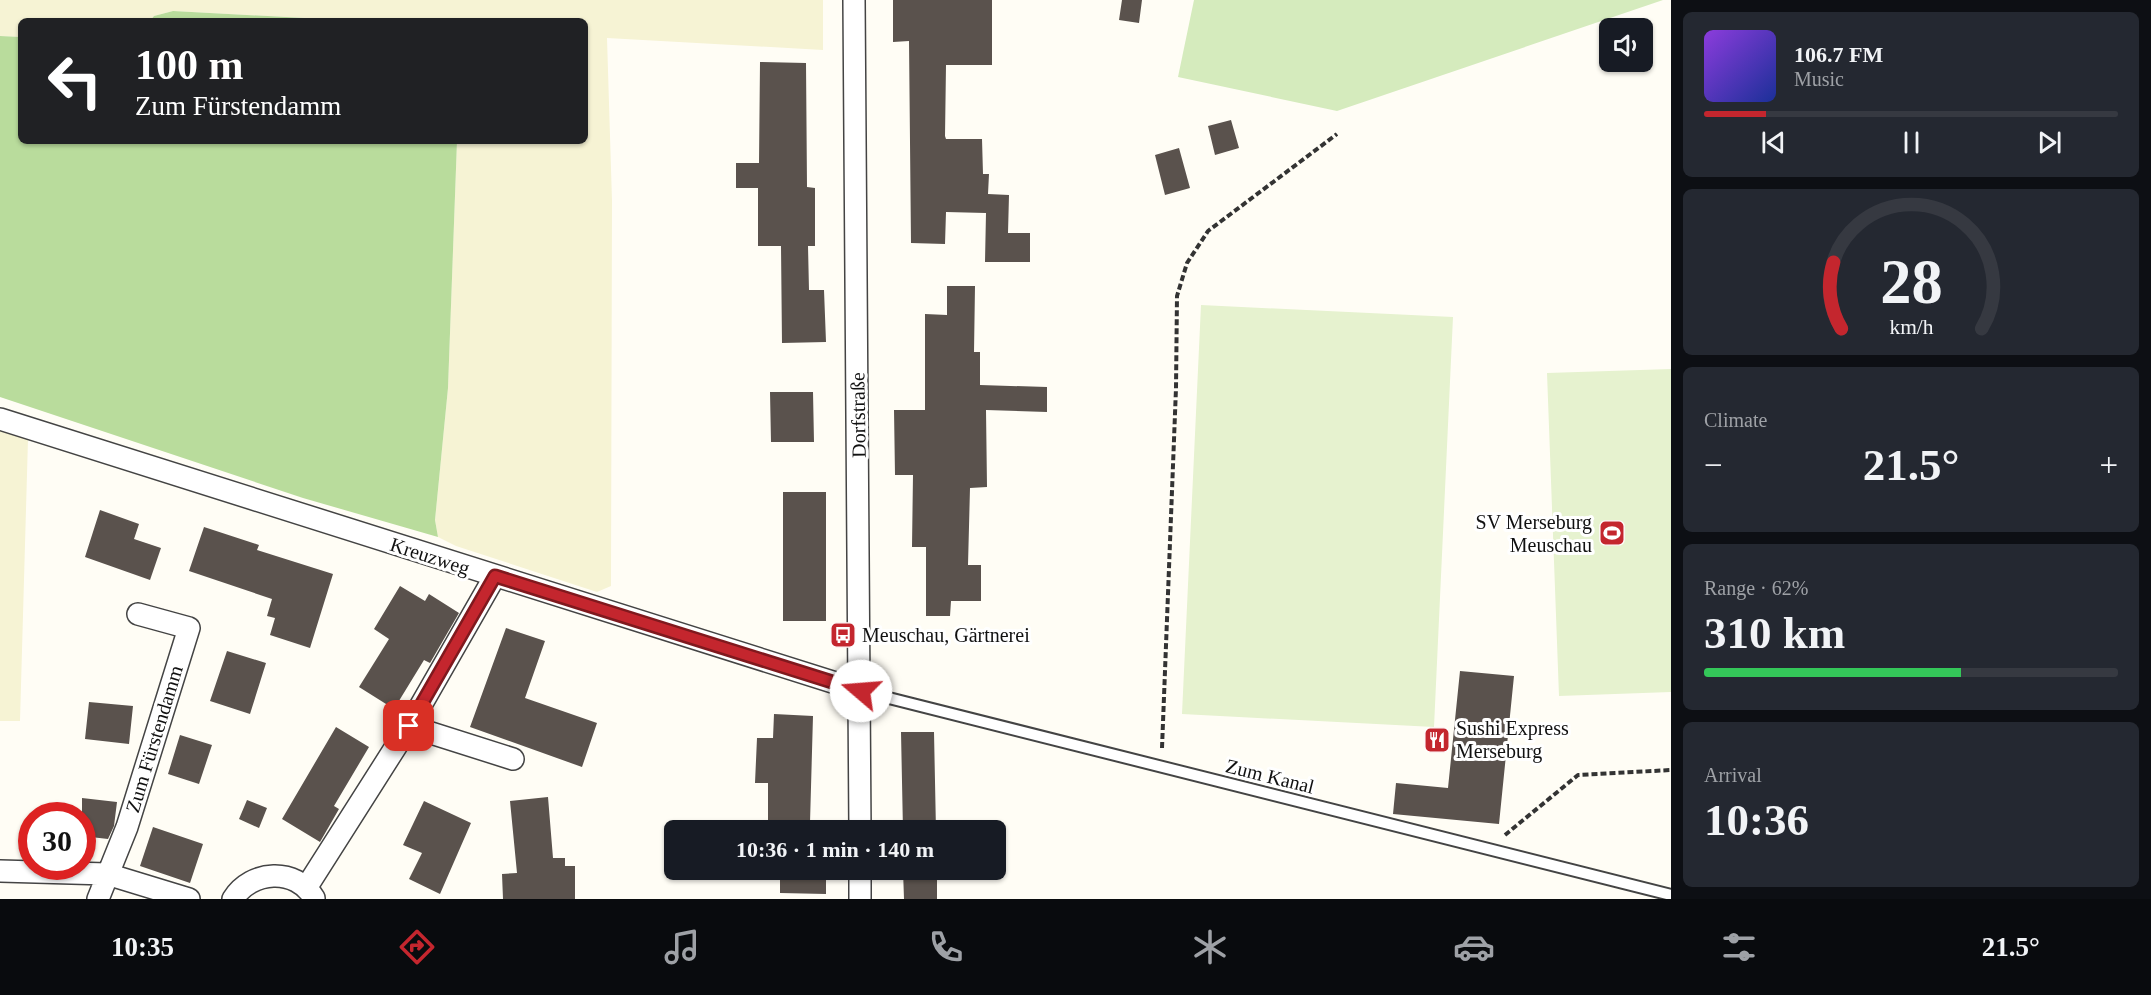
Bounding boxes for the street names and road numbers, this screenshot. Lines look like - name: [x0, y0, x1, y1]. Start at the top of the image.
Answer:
- street label: Dorfstraße: [846, 372, 870, 458]
- street label: Kreuzweg: [387, 533, 472, 580]
- street label: Zum Fürstendamm: [121, 662, 187, 815]
- street label: Zum Kanal: [1223, 754, 1317, 798]

